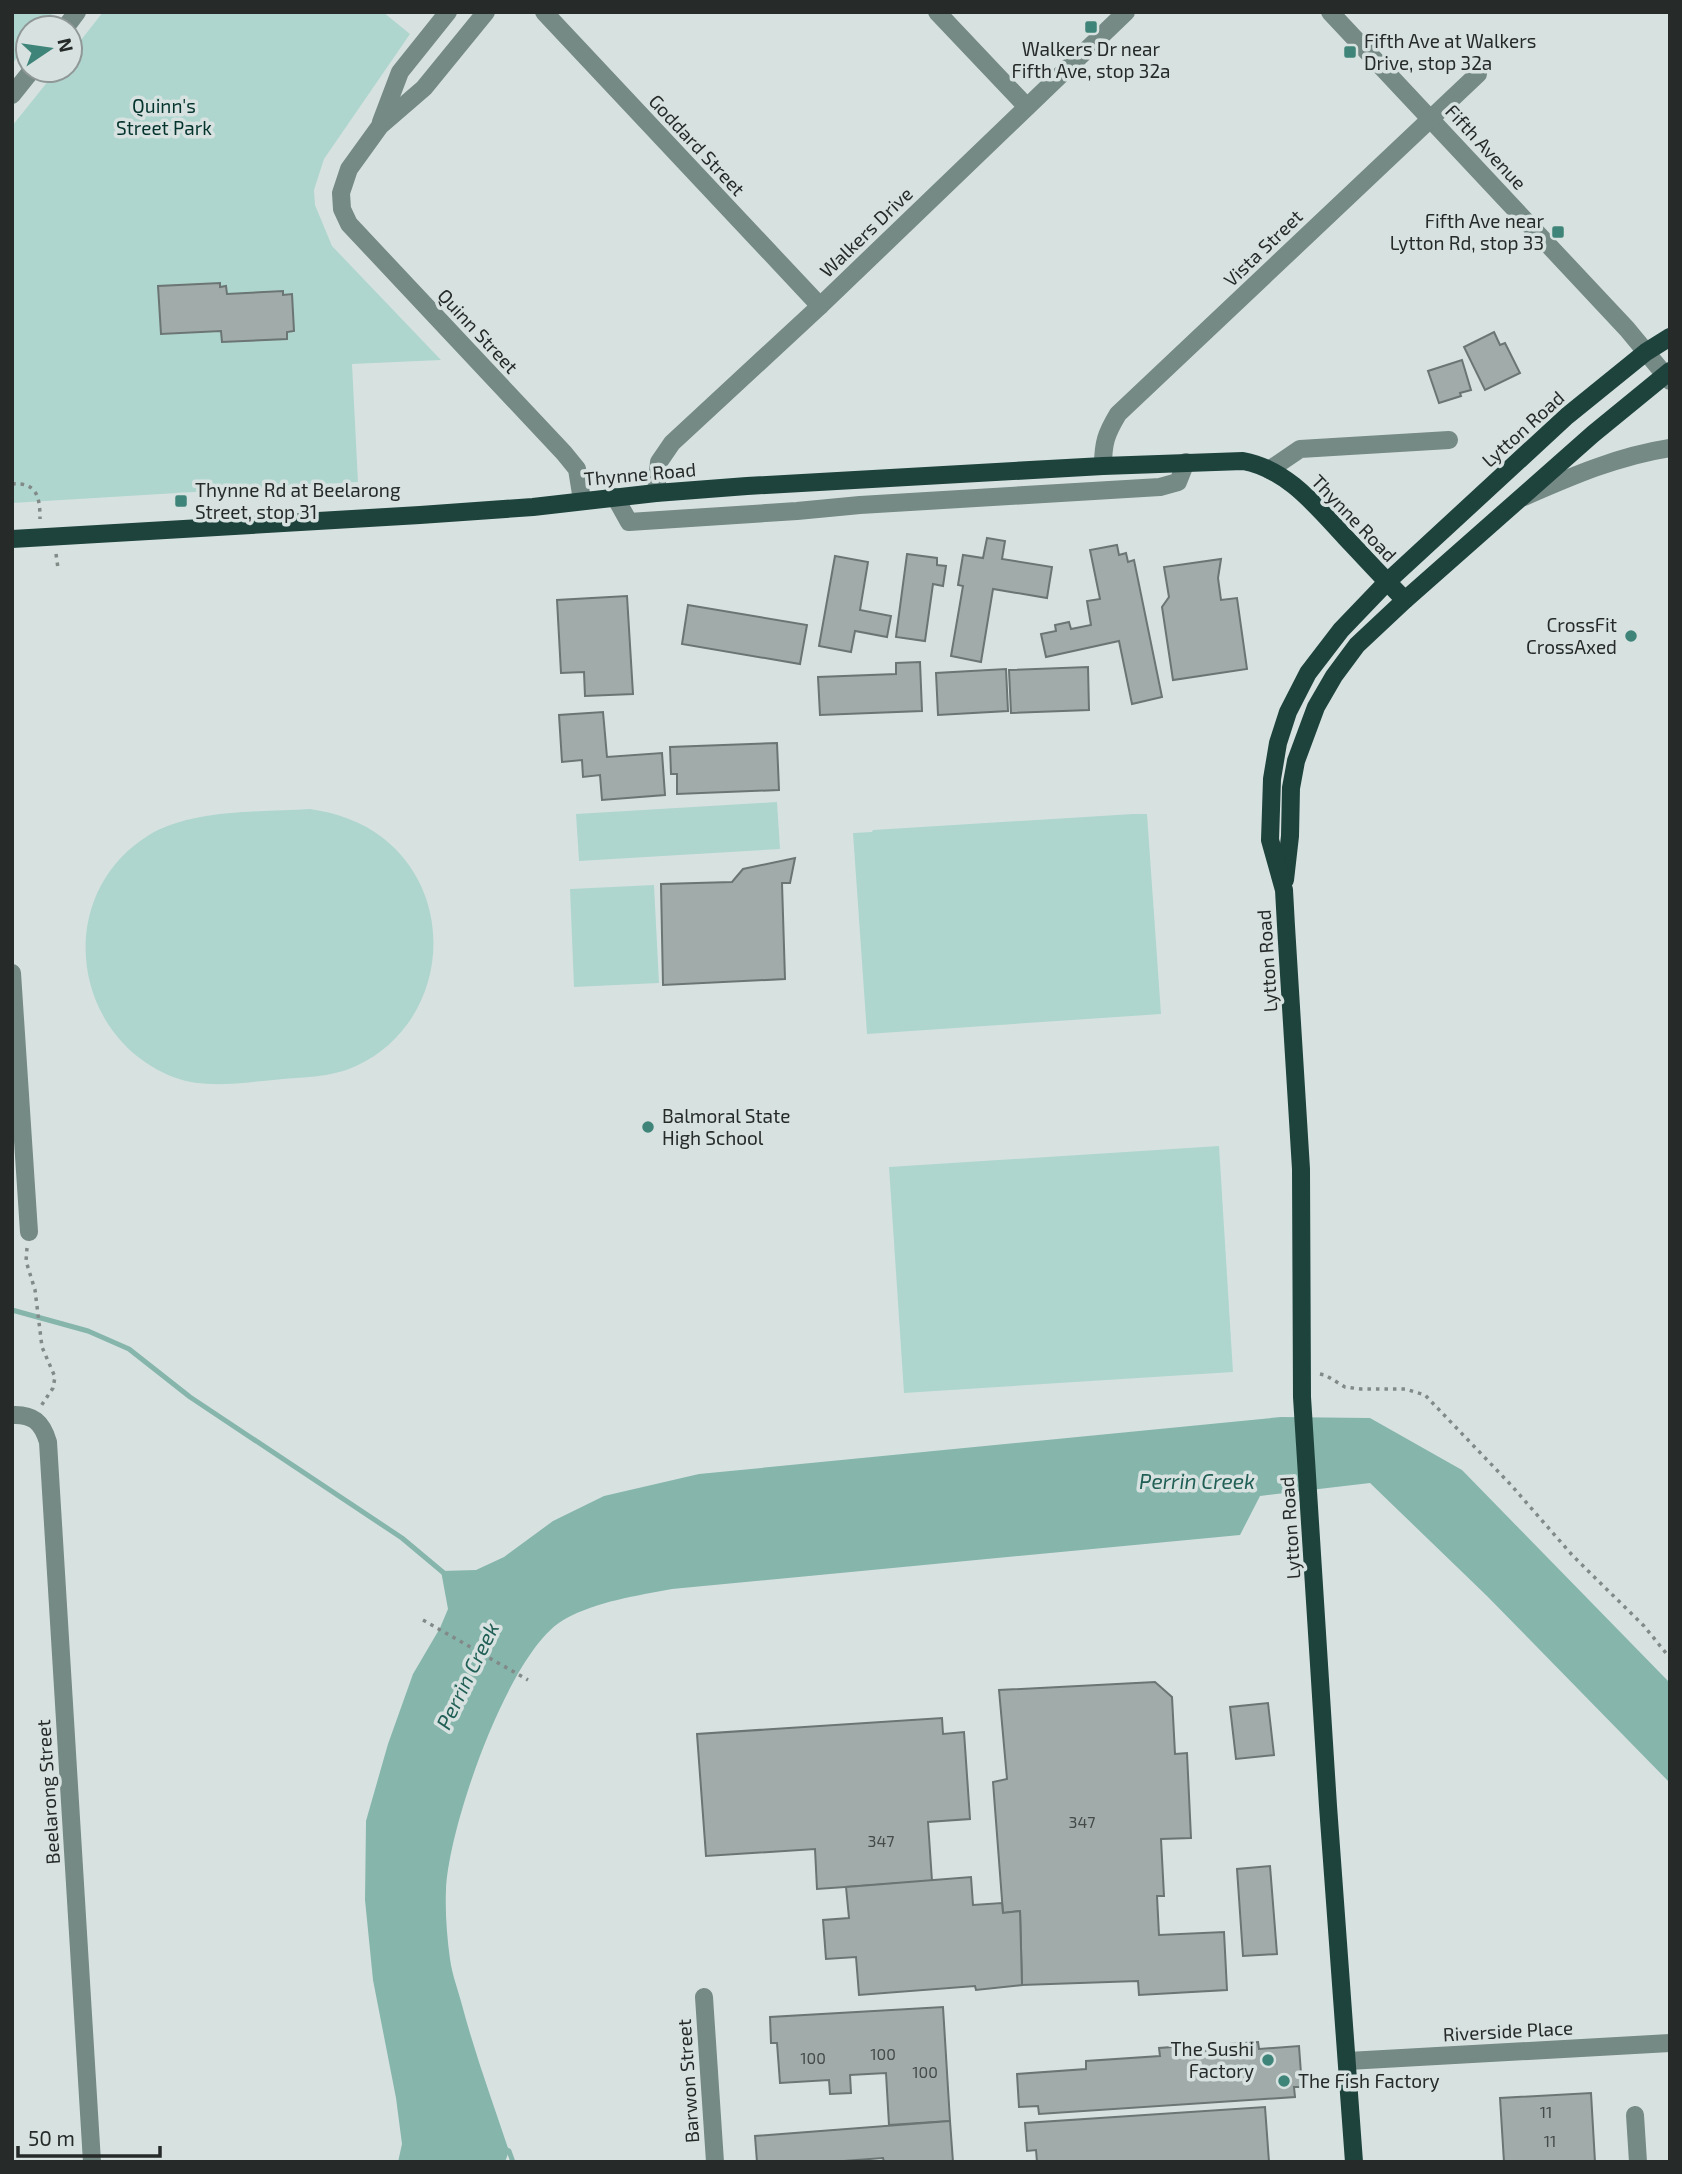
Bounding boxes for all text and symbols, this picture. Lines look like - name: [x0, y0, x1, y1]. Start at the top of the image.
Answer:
- north arrow: [14, 14, 84, 84]
- marker: Walkers Dr near Fifth Ave, stop 32a: [1083, 19, 1099, 35]
- place label: Fifth Ave at Walkers Drive, stop 32a: [1364, 29, 1536, 74]
- text: N: [53, 36, 79, 54]
- place label: Walkers Dr near Fifth Ave, stop 32a: [1011, 37, 1171, 82]
- marker: Fifth Ave at Walkers Drive, stop 32a: [1342, 44, 1358, 60]
- street label: Goddard Street: [645, 89, 750, 200]
- park label: Quinn's Street Park: [116, 94, 212, 139]
- street label: Fifth Avenue: [1441, 99, 1532, 194]
- street label: Walkers Drive: [814, 182, 917, 282]
- street label: Vista Street: [1218, 204, 1307, 291]
- place label: Fifth Ave near Lytton Rd, stop 33: [1390, 209, 1544, 254]
- marker: Fifth Ave near Lytton Rd, stop 33: [1550, 224, 1566, 240]
- street label: Quinn Street: [433, 284, 523, 378]
- street label: Lytton Road: [1477, 386, 1569, 472]
- street label: Thynne Road: [583, 457, 697, 490]
- street label: Thynne Road: [1307, 469, 1402, 566]
- place label: Thynne Rd at Beelarong Street, stop 31: [195, 478, 401, 523]
- marker: Thynne Rd at Beelarong Street, stop 31: [173, 493, 189, 509]
- place label: CrossFit CrossAxed: [1526, 613, 1617, 658]
- marker: CrossFit CrossAxed: [1623, 628, 1639, 644]
- street label: Lytton Road: [1251, 909, 1282, 1013]
- place label: Balmoral State High School: [662, 1104, 790, 1149]
- marker: Balmoral State High School: [640, 1119, 656, 1135]
- water label: Perrin Creek: [1139, 1468, 1255, 1493]
- street label: Lytton Road: [1274, 1476, 1305, 1580]
- water label: Perrin Creek: [430, 1618, 503, 1733]
- street label: Beelarong Street: [31, 1719, 64, 1865]
- house number: 347: [1069, 1812, 1095, 1831]
- house number: 347: [868, 1831, 894, 1850]
- street label: Riverside Place: [1442, 2016, 1574, 2045]
- street label: Barwon Street: [672, 2018, 703, 2144]
- place label: The Sushi Factory: [1171, 2037, 1254, 2082]
- house number: 100: [870, 2044, 896, 2063]
- house number: 100: [800, 2048, 826, 2067]
- marker: The Sushi Factory: [1260, 2052, 1276, 2068]
- house number: 100: [912, 2062, 938, 2081]
- place label: The Fish Factory: [1298, 2069, 1440, 2092]
- marker: The Fish Factory: [1276, 2073, 1292, 2089]
- house number: 11: [1540, 2102, 1552, 2121]
- scale bar: [18, 2114, 159, 2158]
- text: 50 m: [28, 2125, 75, 2150]
- house number: 11: [1544, 2131, 1556, 2150]

